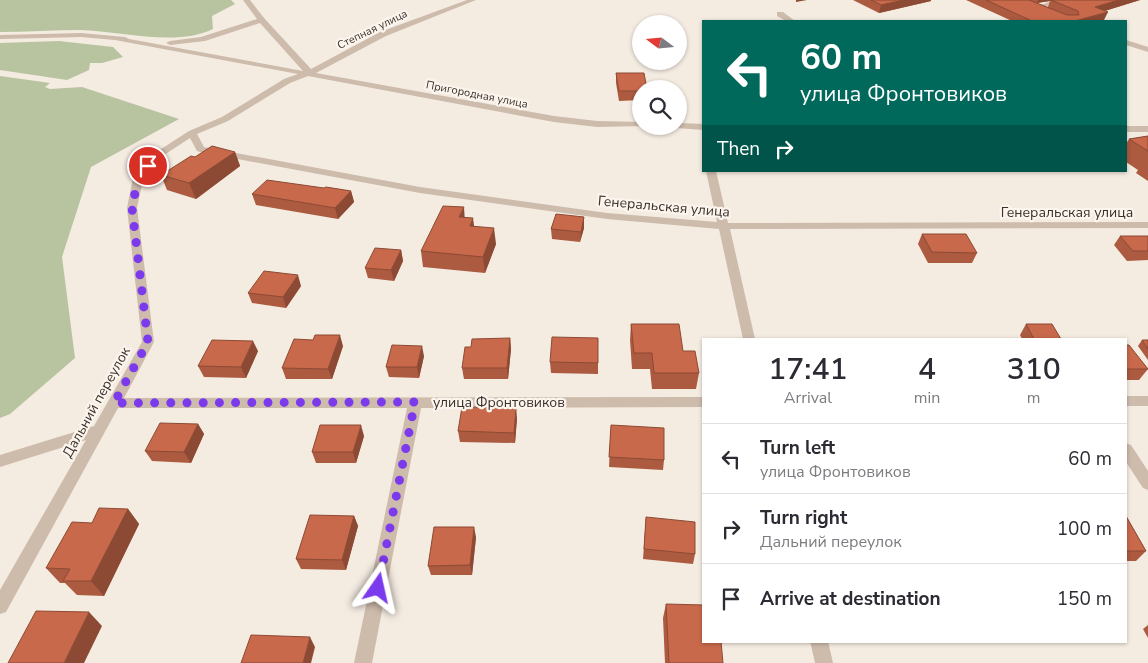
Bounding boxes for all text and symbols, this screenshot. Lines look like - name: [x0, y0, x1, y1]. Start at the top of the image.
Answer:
- street label: Степная улица: [335, 6, 410, 53]
- north arrow: [632, 15, 688, 70]
- map controls: [632, 15, 687, 135]
- text: 60 m: [800, 34, 882, 81]
- icon: left: [717, 40, 782, 105]
- street label: Пригородная улица: [425, 77, 529, 112]
- text: улица Фронтовиков: [800, 79, 1007, 109]
- button: search: [632, 80, 687, 135]
- icon: right: [770, 135, 798, 163]
- text: Then: [717, 136, 760, 162]
- pin: [127, 145, 169, 187]
- icon: arrive: [134, 152, 162, 180]
- street label: Генеральская улица: [597, 191, 731, 222]
- street label: Генеральская улица: [1001, 203, 1133, 222]
- street label: Дальний переулок: [58, 343, 135, 461]
- text: 17:41: [768, 349, 847, 390]
- text: 4: [918, 349, 936, 390]
- text: 310: [1007, 349, 1061, 390]
- text: Arrival: [784, 387, 832, 409]
- text: min: [914, 387, 940, 409]
- text: m: [1027, 387, 1041, 409]
- street label: улица Фронтовиков: [433, 393, 565, 412]
- text: Turn left: [760, 435, 835, 461]
- icon: left: [717, 445, 745, 473]
- text: 60 m: [1068, 446, 1112, 472]
- text: улица Фронтовиков: [760, 461, 911, 483]
- text: Turn right: [760, 505, 847, 531]
- icon: right: [717, 515, 745, 543]
- text: 100 m: [1057, 516, 1112, 542]
- text: Дальний переулок: [760, 531, 902, 553]
- position arrow: [351, 561, 403, 613]
- icon: arrive: [717, 585, 745, 613]
- text: Arrive at destination: [760, 586, 941, 612]
- text: 150 m: [1057, 586, 1112, 612]

